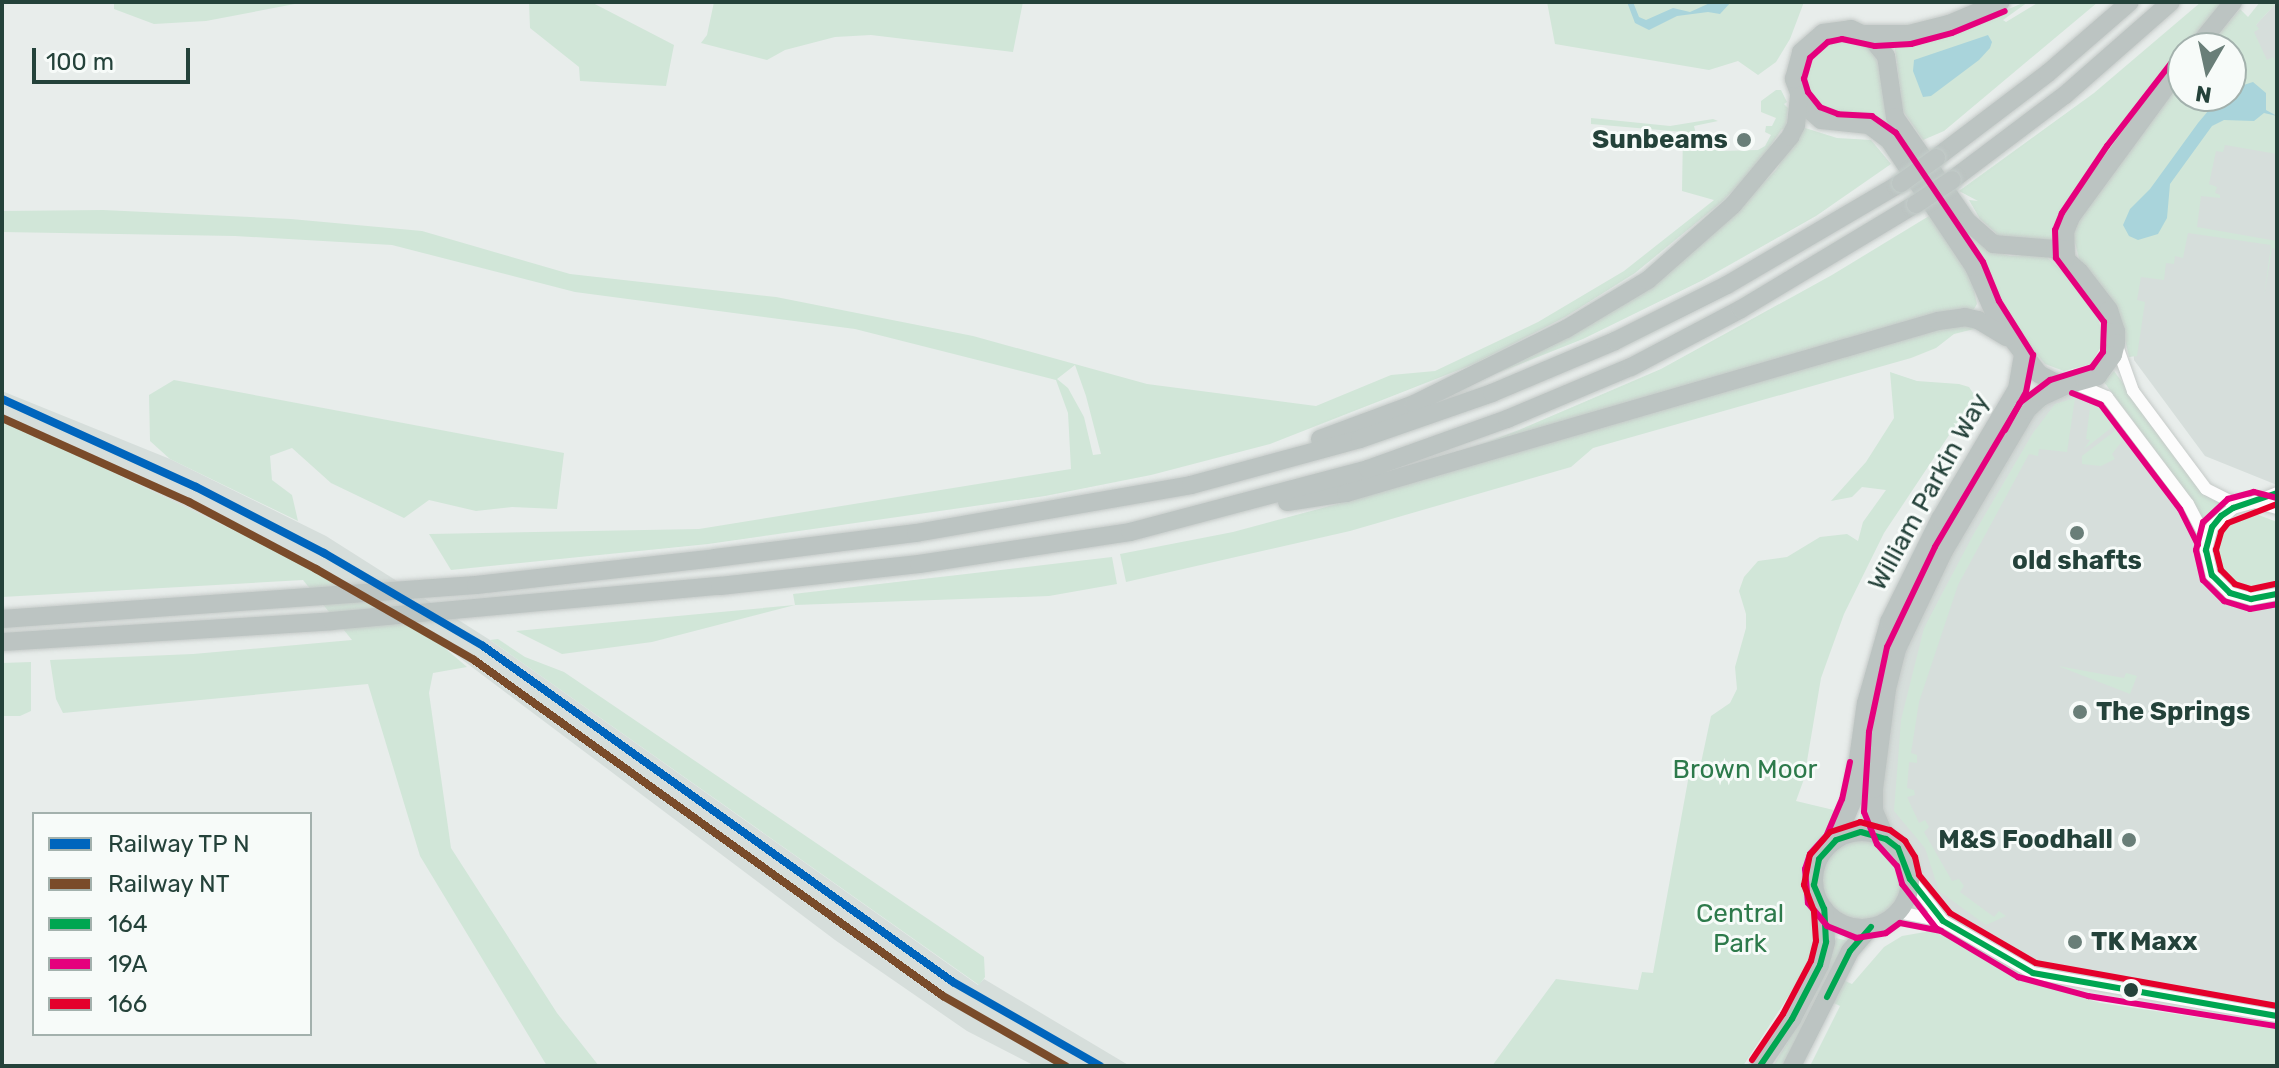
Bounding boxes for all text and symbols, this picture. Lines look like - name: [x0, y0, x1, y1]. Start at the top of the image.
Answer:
- scale bar: [36, 32, 194, 82]
- north arrow: [2167, 32, 2247, 112]
- text: 100 m: [46, 48, 114, 76]
- text: N: [2194, 80, 2213, 109]
- place label: Sunbeams: [1592, 124, 1728, 156]
- marker: Sunbeams: [1735, 131, 1753, 149]
- street label: William Parkin Way: [1862, 388, 1996, 596]
- marker: old shafts: [2068, 524, 2086, 542]
- place label: old shafts: [2012, 545, 2142, 577]
- place label: The Springs: [2096, 696, 2250, 728]
- marker: The Springs: [2071, 703, 2089, 721]
- park label: Brown Moor: [1673, 754, 1817, 786]
- legend: [32, 812, 312, 1036]
- place label: M&S Foodhall: [1938, 824, 2113, 856]
- text: Railway TP N: [108, 830, 250, 858]
- marker: M&S Foodhall: [2120, 831, 2138, 849]
- text: Railway NT: [108, 870, 230, 898]
- park label: Central Park: [1696, 898, 1784, 960]
- text: 164: [108, 910, 148, 938]
- place label: TK Maxx: [2091, 926, 2198, 958]
- marker: TK Maxx: [2066, 933, 2084, 951]
- text: 19A: [108, 950, 148, 978]
- unlabelled marker: [2123, 982, 2139, 998]
- text: 166: [108, 990, 147, 1018]

